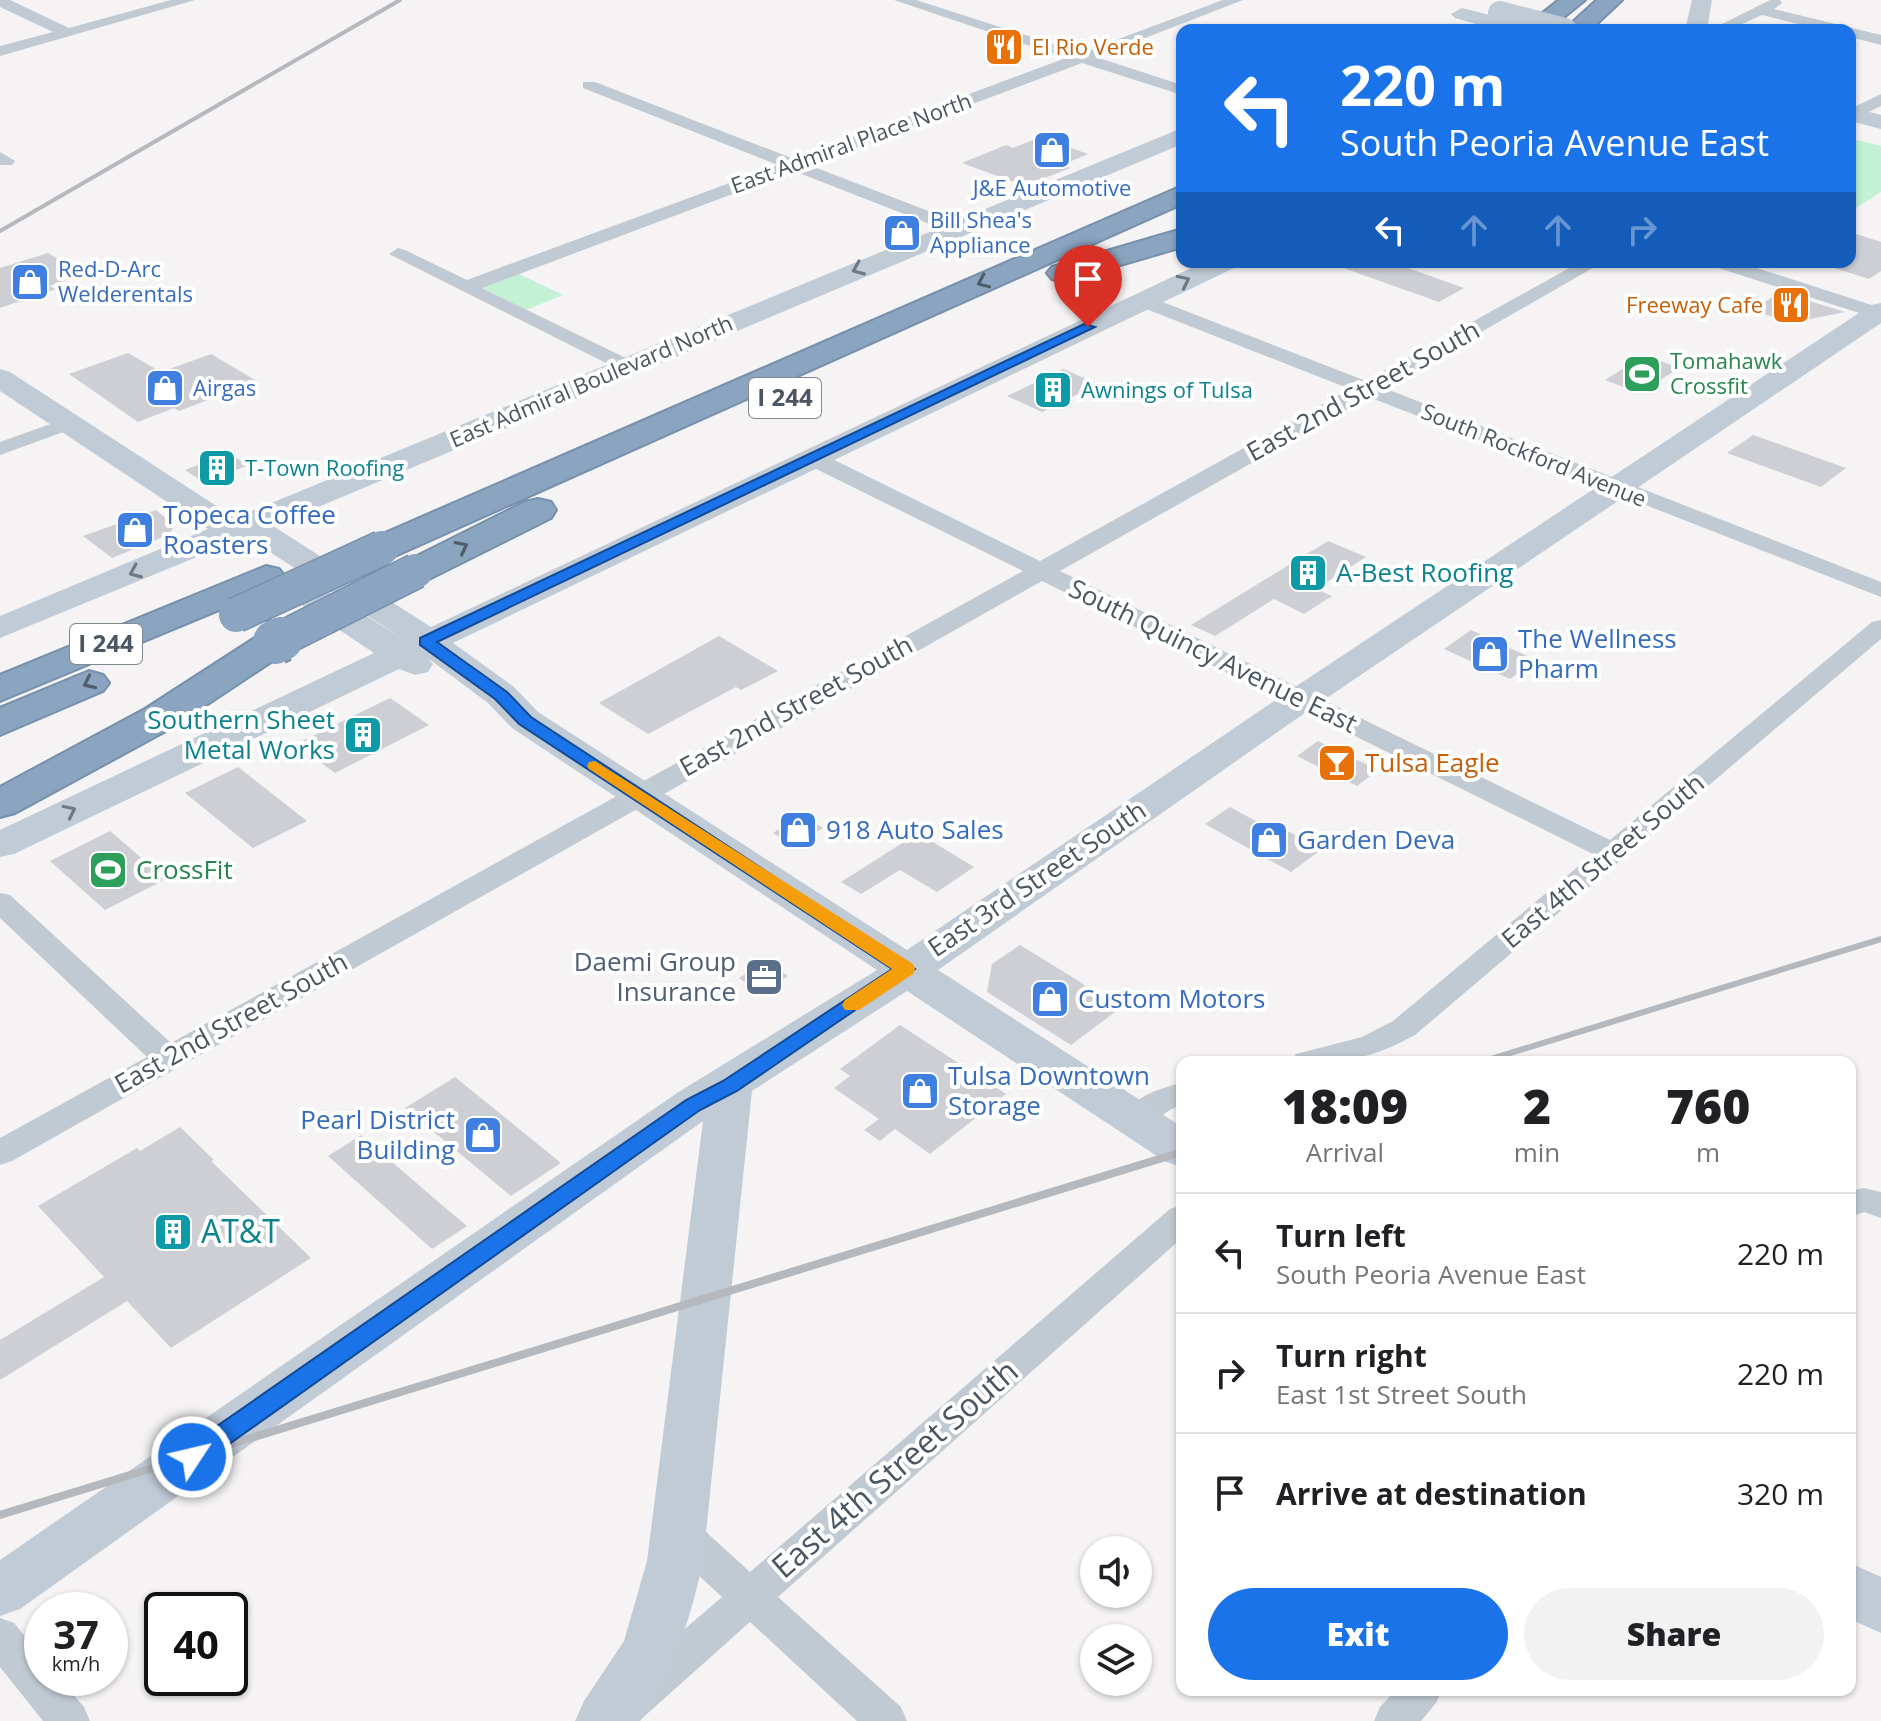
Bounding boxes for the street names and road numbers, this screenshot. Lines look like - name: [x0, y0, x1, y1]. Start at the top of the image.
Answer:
- street label: East Admiral Place North: [726, 85, 975, 200]
- street label: East Admiral Boulevard North: [445, 307, 737, 453]
- street label: East 2nd Street South: [1240, 311, 1485, 469]
- road number: I 244: [749, 378, 821, 418]
- street label: South Rockford Avenue: [1417, 395, 1651, 513]
- street label: South Quincy Avenue East: [1063, 570, 1364, 741]
- road number: I 244: [70, 624, 142, 664]
- street label: East 2nd Street South: [673, 626, 918, 784]
- street label: East 4th Street South: [1493, 765, 1711, 956]
- street label: East 3rd Street South: [920, 792, 1153, 965]
- street label: East 2nd Street South: [108, 943, 353, 1101]
- street label: East 4th Street South: [762, 1349, 1026, 1587]

